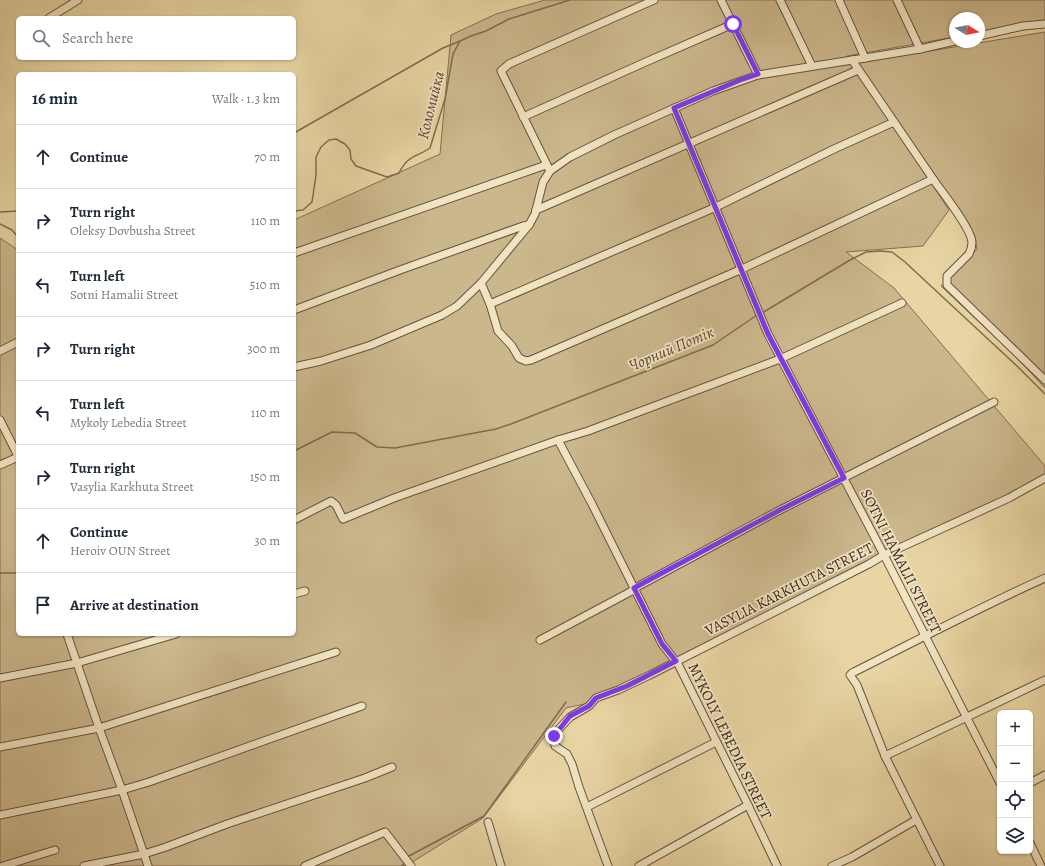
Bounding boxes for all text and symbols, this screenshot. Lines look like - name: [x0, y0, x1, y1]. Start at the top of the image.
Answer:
- north arrow: [949, 12, 985, 48]
- route start: [724, 15, 742, 33]
- search box: [16, 16, 296, 60]
- icon: search: [30, 27, 52, 49]
- text: Search here: [62, 28, 133, 48]
- water label: Коломийка: [412, 69, 450, 141]
- text: 16 min: [32, 87, 78, 110]
- text: Walk · 1.3 km: [212, 90, 280, 107]
- icon: ahead: [32, 146, 54, 168]
- text: Continue: [70, 147, 128, 167]
- text: 70 m: [254, 148, 280, 165]
- text: Turn right: [70, 202, 135, 222]
- icon: right: [32, 210, 54, 232]
- text: 110 m: [251, 212, 280, 229]
- text: Oleksy Dovbusha Street: [70, 222, 196, 239]
- text: Turn left: [70, 266, 125, 286]
- icon: left: [32, 274, 54, 296]
- text: 510 m: [250, 276, 280, 293]
- text: Sotni Hamalii Street: [70, 286, 178, 303]
- water label: Чорний Потік: [626, 321, 717, 377]
- icon: right: [32, 338, 54, 360]
- text: Turn right: [70, 339, 135, 359]
- text: 300 m: [247, 340, 280, 357]
- text: Turn left: [70, 394, 125, 414]
- icon: left: [32, 402, 54, 424]
- text: 110 m: [251, 404, 280, 421]
- text: Mykoly Lebedia Street: [70, 414, 187, 431]
- text: Turn right: [70, 458, 135, 478]
- icon: right: [32, 466, 54, 488]
- text: 150 m: [250, 468, 280, 485]
- text: Vasylia Karkhuta Street: [70, 478, 194, 495]
- street label: SOTNI HAMALII STREET: [856, 486, 946, 637]
- text: Continue: [70, 522, 128, 542]
- icon: ahead: [32, 530, 54, 552]
- text: 30 m: [254, 532, 280, 549]
- street label: VASYLIA KARKHUTA STREET: [701, 537, 877, 641]
- text: Heroiv OUN Street: [70, 542, 170, 559]
- icon: arrive: [32, 594, 54, 616]
- text: Arrive at destination: [70, 595, 199, 615]
- street label: MYKOLY LEBEDIA STREET: [684, 660, 777, 823]
- map controls: [997, 710, 1033, 854]
- button: +: [997, 710, 1033, 746]
- route end: [545, 727, 563, 745]
- button: −: [997, 746, 1033, 782]
- button: locate: [997, 782, 1033, 818]
- button: layers: [997, 818, 1033, 854]

